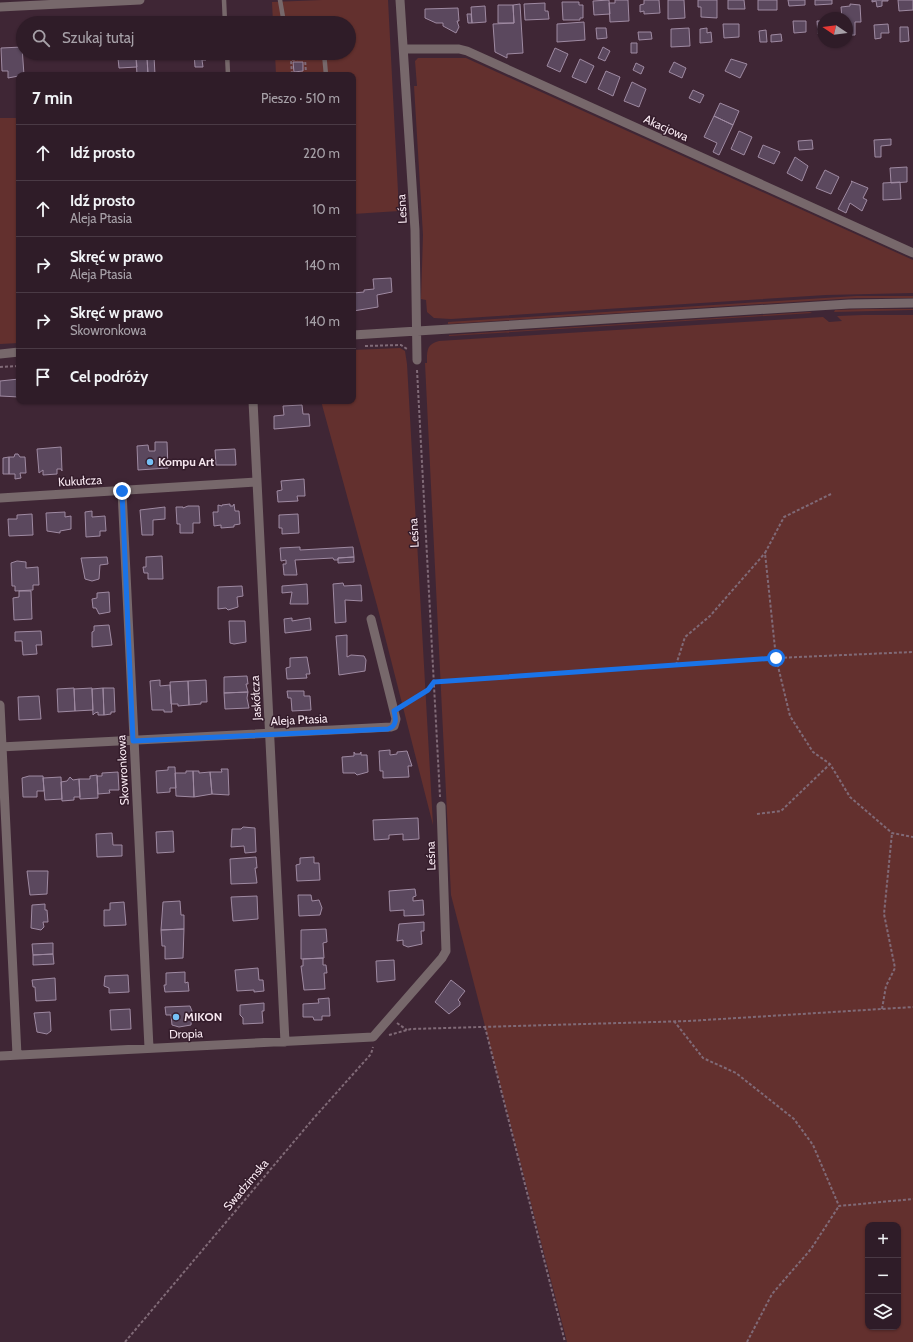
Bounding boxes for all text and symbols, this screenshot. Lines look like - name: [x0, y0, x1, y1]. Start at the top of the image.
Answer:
- north arrow: [817, 12, 853, 48]
- search box: [16, 16, 356, 60]
- icon: search: [30, 27, 52, 49]
- text: Szukaj tutaj: [62, 29, 134, 47]
- text: 7 min: [32, 88, 73, 108]
- text: Pieszo · 510 m: [261, 90, 340, 106]
- street label: Akacjowa: [641, 111, 691, 144]
- icon: ahead: [32, 142, 54, 164]
- text: Idź prosto: [70, 144, 135, 162]
- text: 220 m: [303, 145, 340, 161]
- text: Idź prosto: [70, 192, 135, 210]
- street label: Leśna: [393, 194, 410, 224]
- icon: ahead: [32, 198, 54, 220]
- text: 10 m: [312, 201, 340, 217]
- text: Aleja Ptasia: [70, 210, 132, 226]
- text: Skręć w prawo: [70, 248, 163, 266]
- icon: right: [32, 254, 54, 276]
- text: 140 m: [305, 257, 340, 273]
- text: Aleja Ptasia: [70, 266, 132, 282]
- text: Skręć w prawo: [70, 304, 163, 322]
- icon: right: [32, 310, 54, 332]
- text: 140 m: [305, 313, 340, 329]
- text: Skowronkowa: [70, 322, 146, 338]
- icon: arrive: [32, 366, 54, 388]
- text: Cel podróży: [70, 368, 148, 386]
- place label: Kompu Art: [158, 454, 214, 469]
- marker: Kompu Art: [145, 457, 155, 467]
- street label: Kukułcza: [58, 472, 103, 489]
- route end: [113, 482, 131, 500]
- street label: Leśna: [405, 518, 422, 548]
- route start: [767, 649, 785, 667]
- street label: Jaskółcza: [247, 675, 264, 722]
- street label: Aleja Ptasia: [270, 711, 328, 728]
- street label: Skowronkowa: [113, 734, 132, 806]
- street label: Leśna: [422, 841, 439, 871]
- place label: MIKON: [184, 1009, 222, 1024]
- marker: MIKON: [171, 1012, 181, 1022]
- street label: Dropia: [169, 1025, 203, 1042]
- street label: Swadzimska: [220, 1156, 272, 1214]
- map controls: [865, 1222, 901, 1330]
- button: +: [865, 1222, 901, 1258]
- button: −: [865, 1258, 901, 1294]
- button: layers: [865, 1294, 901, 1330]

